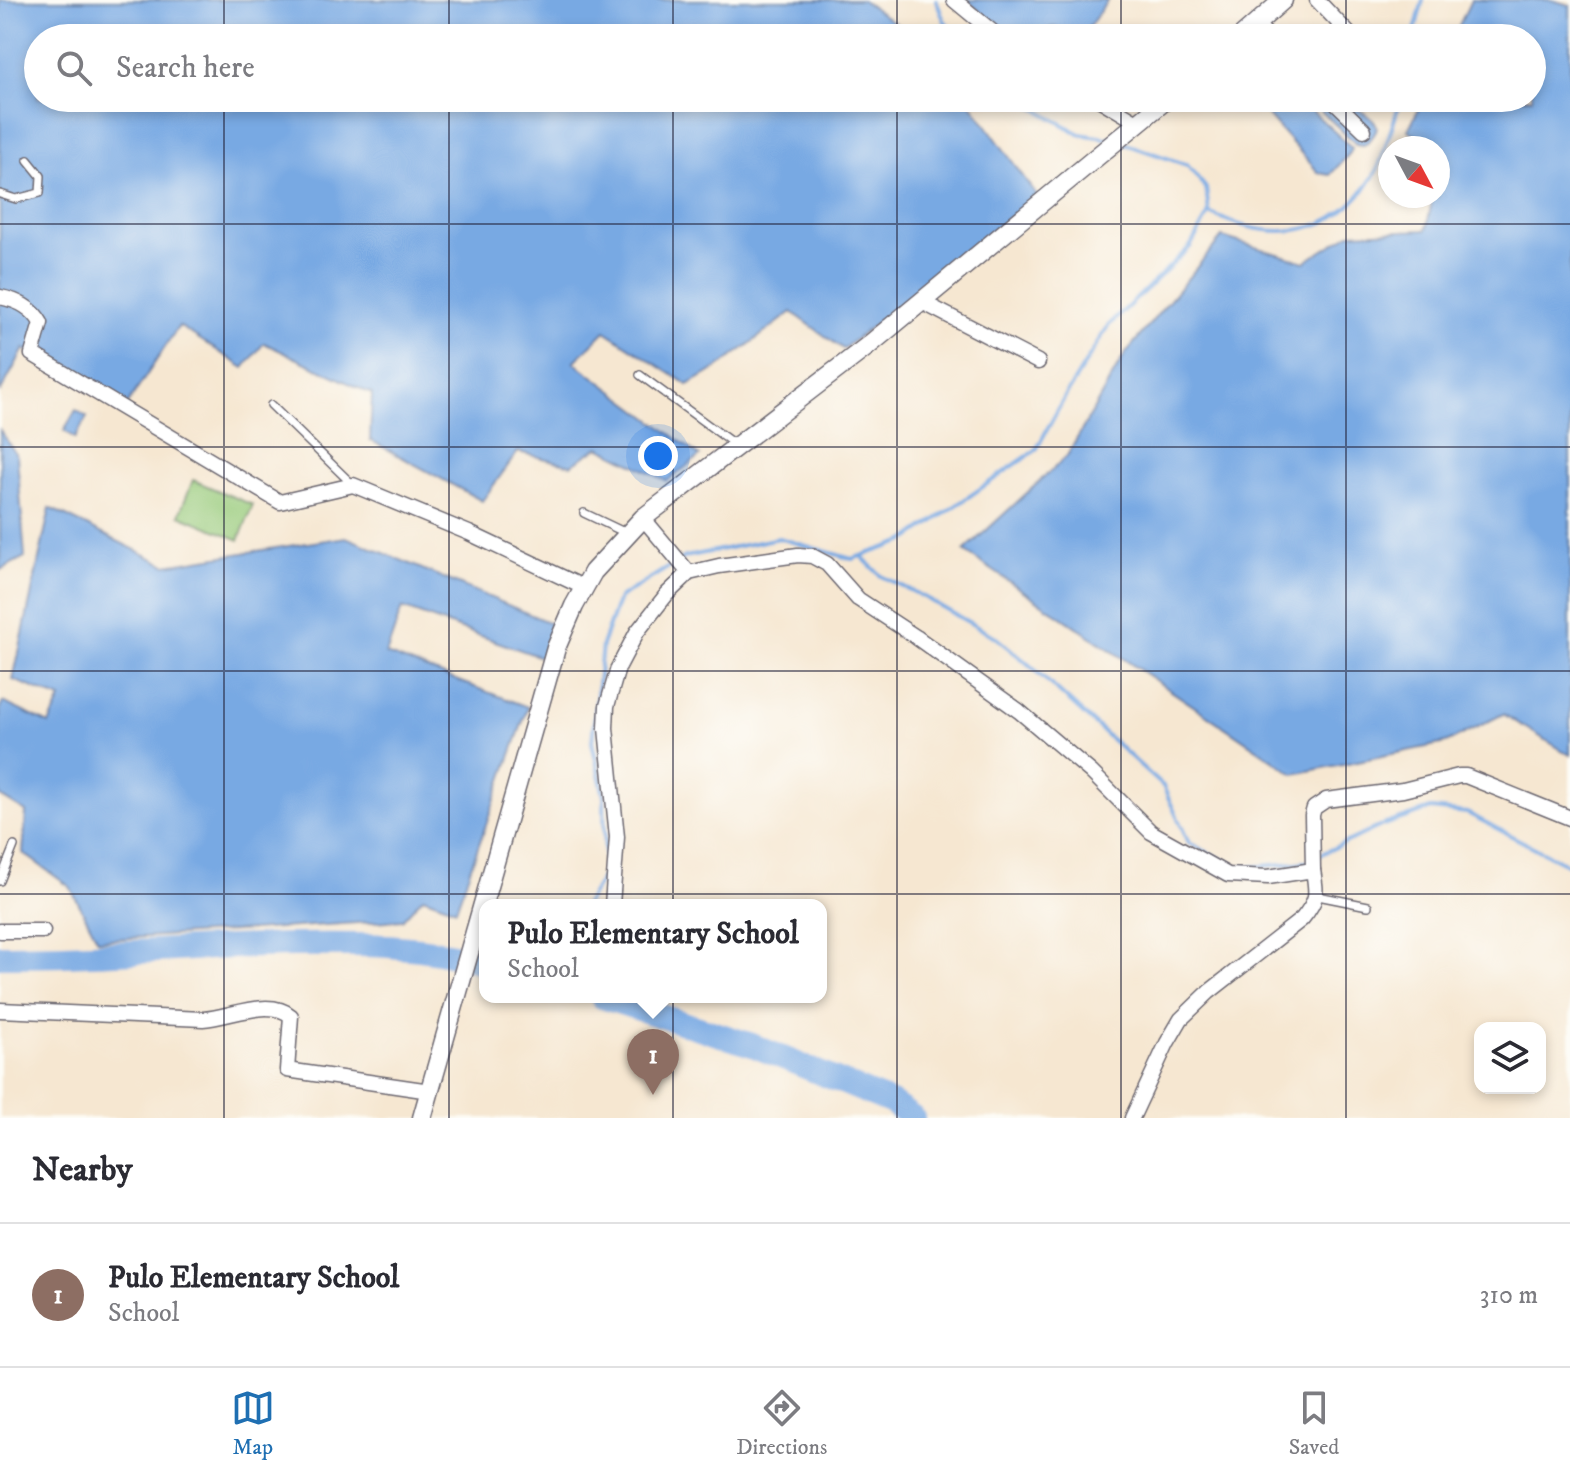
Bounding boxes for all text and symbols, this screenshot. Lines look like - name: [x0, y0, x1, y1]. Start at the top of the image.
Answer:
- search box: [24, 24, 1546, 112]
- icon: search: [52, 46, 96, 90]
- text: Search here: [116, 50, 255, 87]
- north arrow: [1378, 136, 1450, 208]
- your location: [638, 436, 678, 476]
- popup: [479, 899, 827, 1003]
- text: Pulo Elementary School: [507, 916, 799, 953]
- text: School: [507, 953, 579, 986]
- map controls: [1474, 1022, 1546, 1094]
- button: layers: [1474, 1022, 1546, 1094]
- pin: 1: [627, 1029, 679, 1095]
- text: Nearby: [32, 1149, 133, 1191]
- text: Pulo Elementary School: [108, 1260, 399, 1297]
- text: 1: [53, 1279, 63, 1312]
- text: 310 m: [1480, 1279, 1538, 1312]
- text: School: [108, 1297, 179, 1330]
- tab: Map: [231, 1386, 275, 1461]
- tab: Directions: [736, 1386, 827, 1461]
- tab: Saved: [1289, 1386, 1339, 1461]

